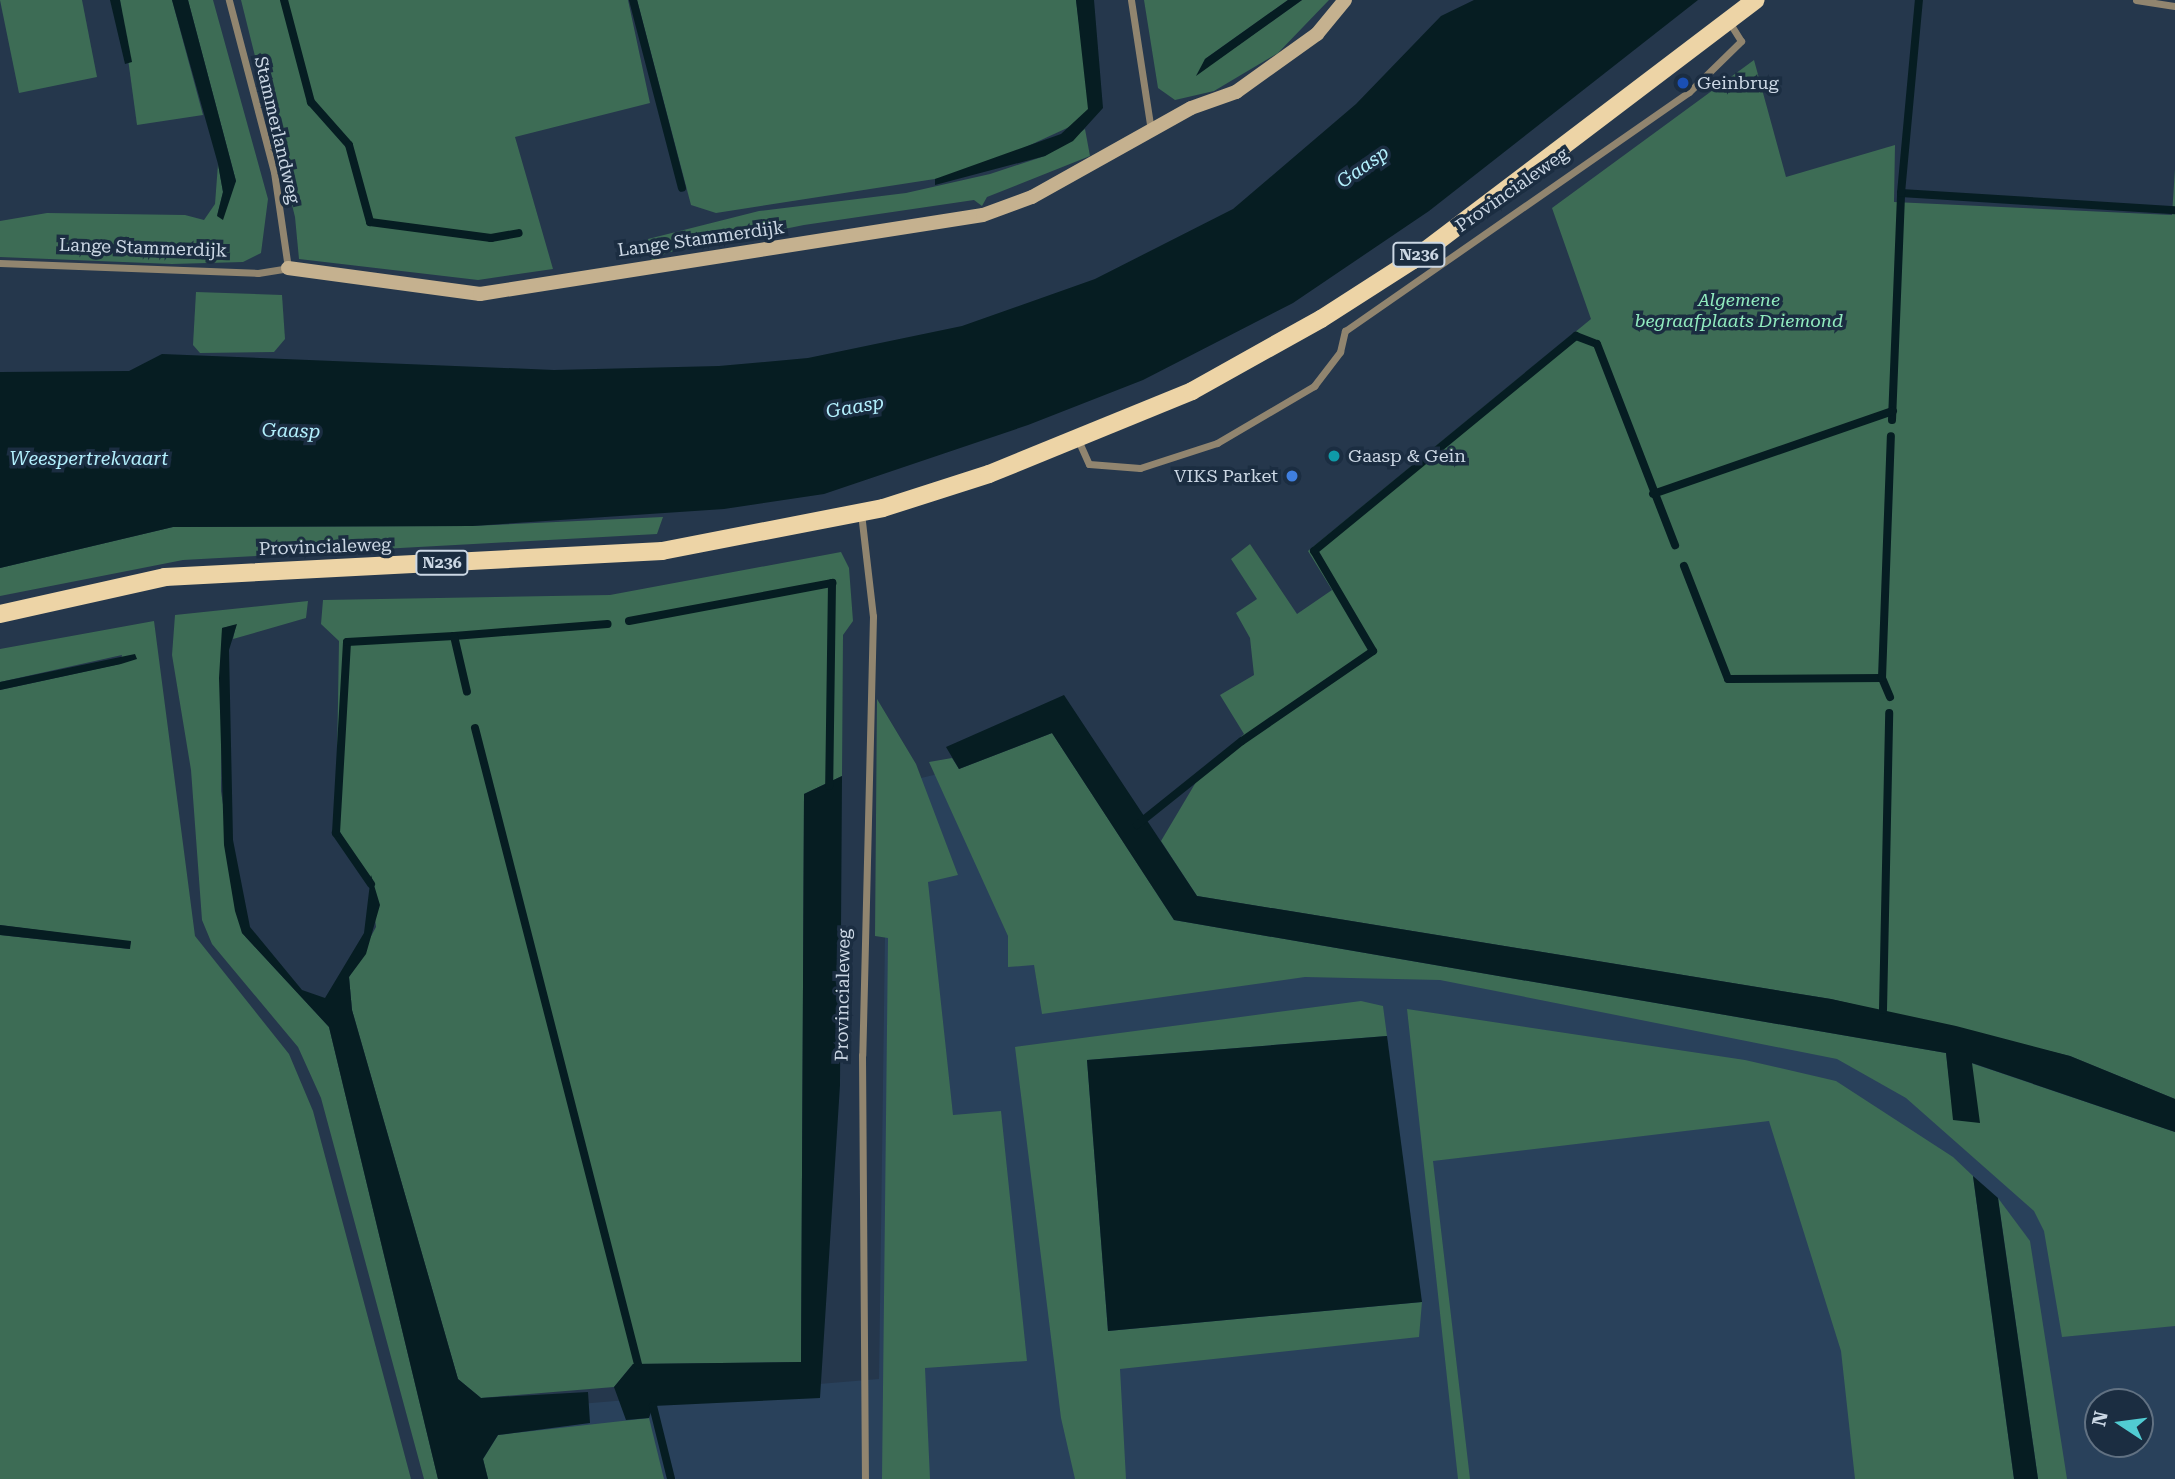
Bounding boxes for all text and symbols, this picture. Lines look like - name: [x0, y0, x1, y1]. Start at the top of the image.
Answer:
- street label: Stammerlandweg: [250, 54, 304, 206]
- place label: Geinbrug: [1697, 72, 1779, 94]
- marker: Geinbrug: [1675, 75, 1691, 91]
- water label: Gaasp: [1333, 141, 1393, 193]
- street label: Provincialeweg: [1451, 143, 1573, 237]
- street label: Lange Stammerdijk: [616, 217, 786, 261]
- street label: Lange Stammerdijk: [58, 234, 228, 262]
- road number: N236: [1391, 243, 1447, 268]
- park label: Algemene begraafplaats Driemond: [1635, 290, 1843, 332]
- water label: Gaasp: [824, 391, 886, 423]
- water label: Gaasp: [262, 419, 320, 443]
- place label: Gaasp & Gein: [1348, 445, 1466, 467]
- water label: Weespertrekvaart: [10, 448, 168, 470]
- marker: Gaasp & Gein: [1326, 448, 1342, 464]
- place label: VIKS Parket: [1174, 465, 1278, 487]
- marker: VIKS Parket: [1284, 468, 1300, 484]
- street label: Provincialeweg: [258, 534, 392, 560]
- road number: N236: [414, 550, 470, 576]
- street label: Provincialeweg: [831, 928, 855, 1062]
- north arrow: [2084, 1388, 2154, 1458]
- text: N: [2087, 1409, 2113, 1428]

